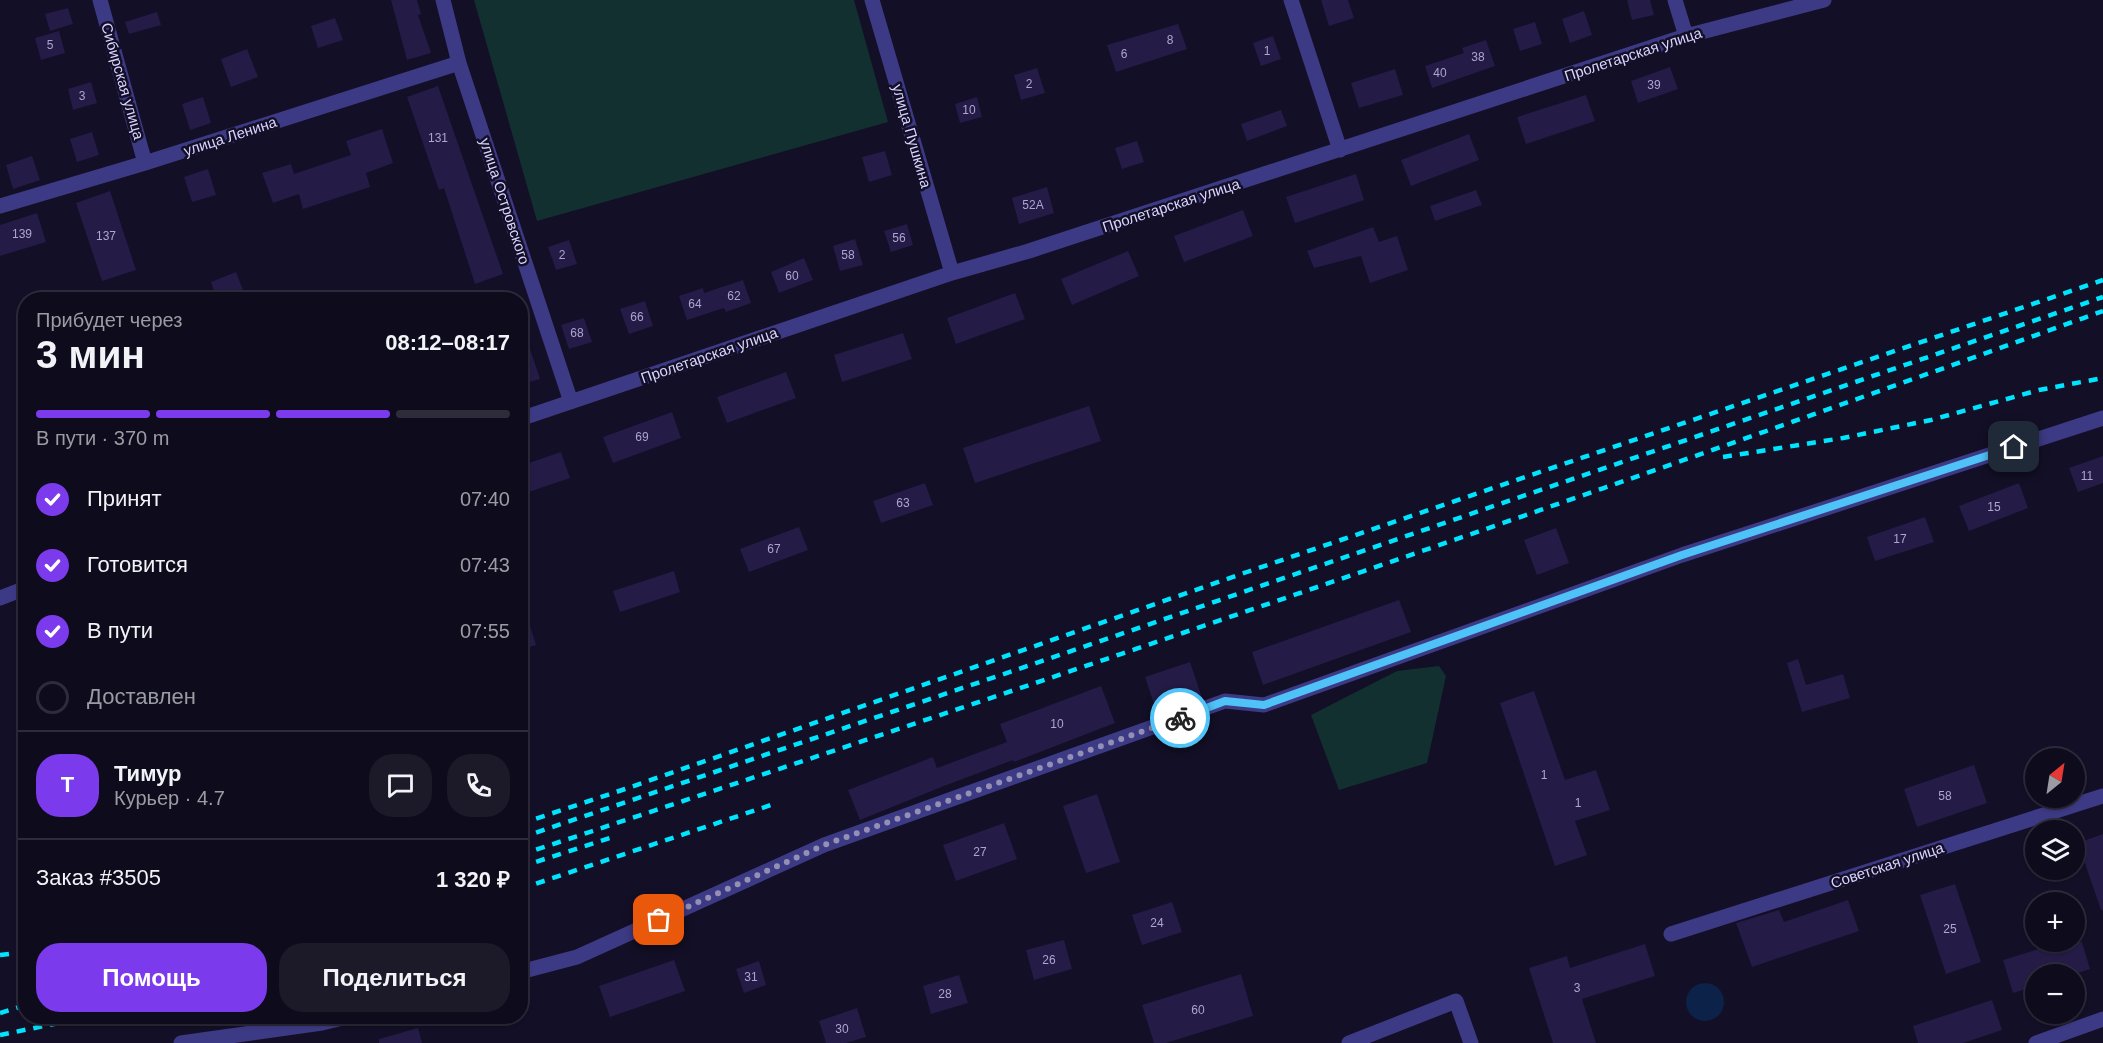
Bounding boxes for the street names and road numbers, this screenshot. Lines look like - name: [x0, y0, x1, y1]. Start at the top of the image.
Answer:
- street label: Сибирская улица: [98, 21, 148, 142]
- street label: Пролетарская улица: [1562, 24, 1704, 84]
- street label: улица Пушкина: [889, 82, 935, 191]
- street label: улица Ленина: [181, 113, 279, 159]
- street label: улица Островского: [477, 136, 533, 266]
- street label: Пролетарская улица: [1100, 175, 1242, 235]
- street label: Пролетарская улица: [638, 323, 780, 386]
- street label: Советская улица: [1828, 839, 1946, 891]

